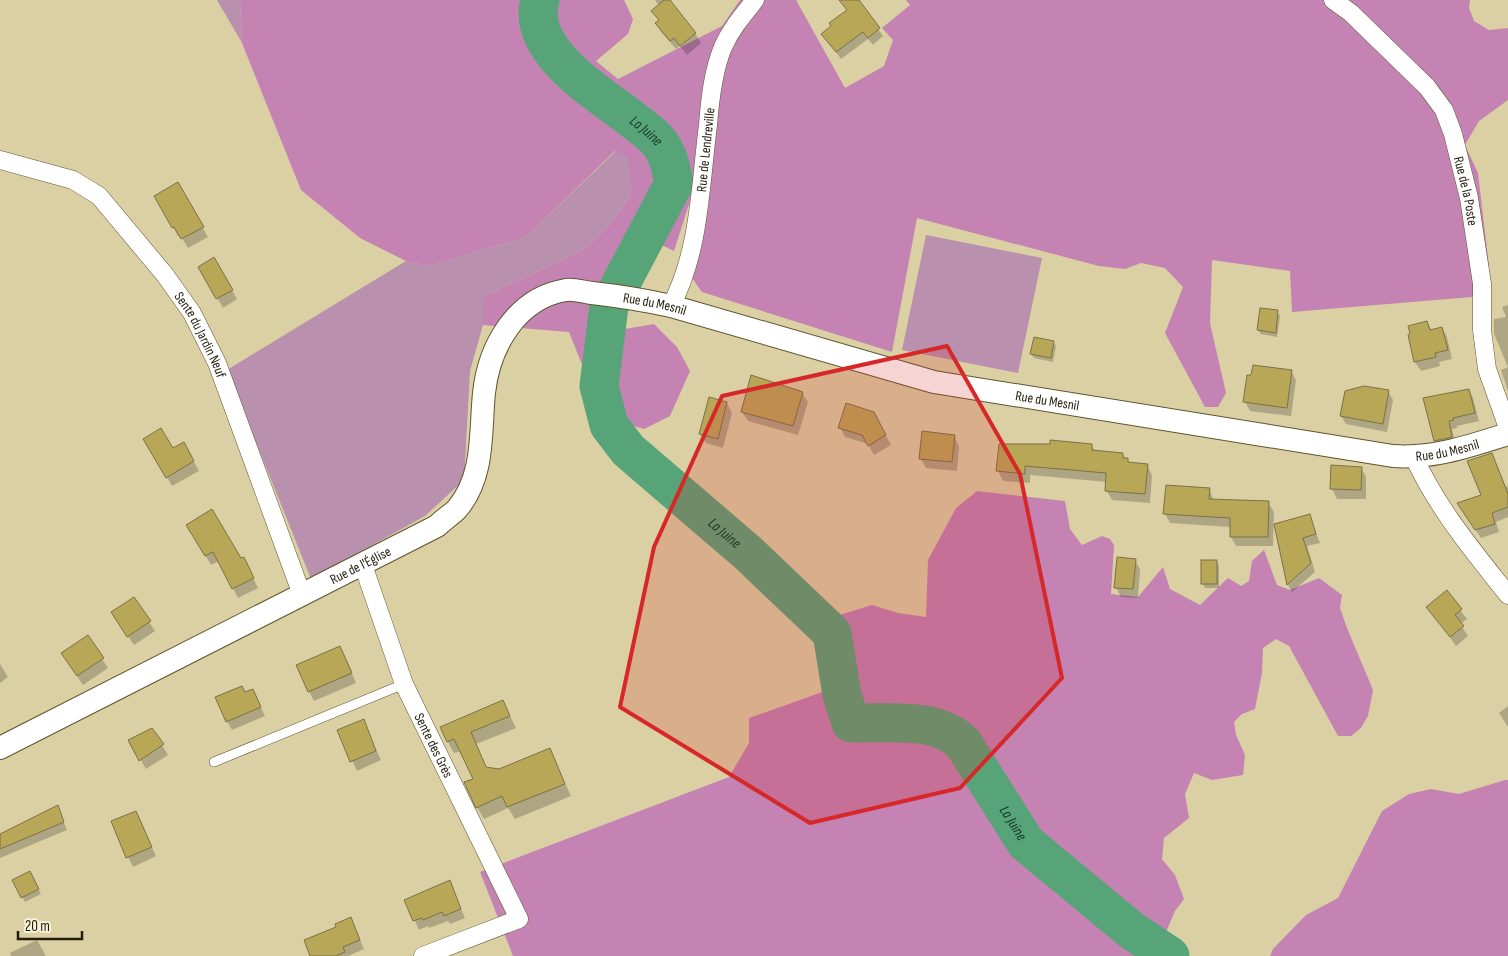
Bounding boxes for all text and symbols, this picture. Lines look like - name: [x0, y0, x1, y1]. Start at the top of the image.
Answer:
- street label: Rue de Lendreville: [693, 107, 718, 193]
- water label: La Juine: [626, 112, 667, 150]
- street label: Rue de la Poste: [1450, 154, 1481, 227]
- street label: Sente du Jardin Neuf: [171, 289, 230, 381]
- street label: Rue du Mesnil: [622, 289, 688, 319]
- street label: Rue du Mesnil: [1014, 387, 1080, 414]
- street label: Rue du Mesnil: [1415, 436, 1481, 465]
- water label: La Juine: [704, 514, 745, 553]
- street label: Rue de l'Église: [327, 543, 394, 588]
- street label: Sente des Grès: [410, 710, 457, 781]
- water label: La Juine: [995, 802, 1031, 844]
- scale bar: [18, 908, 81, 940]
- text: 20 m: [25, 917, 50, 936]

